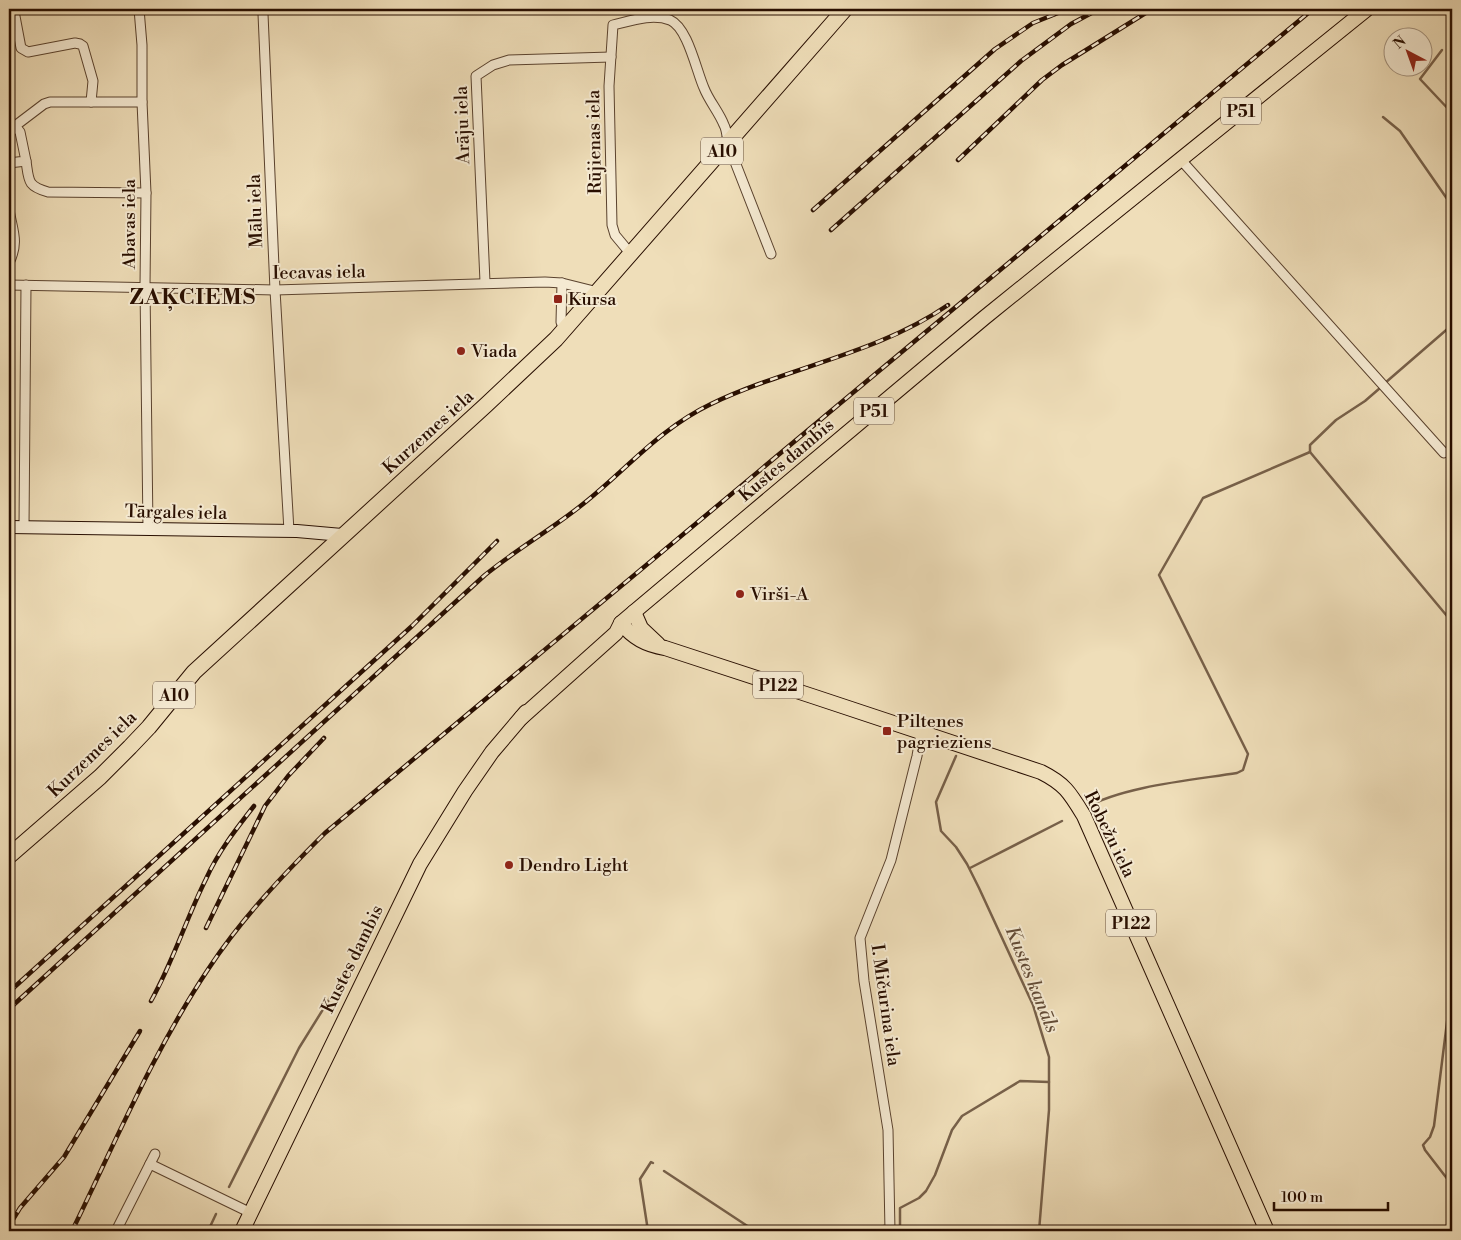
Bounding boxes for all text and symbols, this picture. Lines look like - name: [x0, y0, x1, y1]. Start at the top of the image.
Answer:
- north arrow: [1384, 28, 1434, 78]
- text: N: [1390, 33, 1410, 53]
- street label: Arāju iela: [450, 85, 475, 166]
- street label: Rūjienas iela: [582, 89, 607, 194]
- road number: P51: [1221, 98, 1261, 124]
- road number: A10: [701, 138, 743, 164]
- street label: Mālu iela: [243, 173, 268, 248]
- street label: Abavas iela: [118, 178, 141, 270]
- street label: Iecavas iela: [272, 260, 367, 285]
- district label: ZAĶCIEMS: [130, 284, 256, 312]
- place label: Kursa: [568, 288, 617, 311]
- marker: Kursa: [552, 293, 564, 305]
- place label: Viada: [470, 340, 518, 363]
- marker: Viada: [455, 345, 467, 357]
- street label: Kurzemes iela: [378, 385, 479, 479]
- road number: P51: [854, 398, 894, 424]
- street label: Kustes dambis: [734, 414, 839, 507]
- street label: Tārgales iela: [125, 500, 228, 525]
- place label: Virši-A: [749, 583, 809, 606]
- marker: Virši-A: [734, 588, 746, 600]
- road number: P122: [753, 672, 803, 698]
- road number: A10: [153, 682, 195, 708]
- street label: Kurzemes iela: [43, 705, 142, 803]
- place label: Piltenes pagrieziens: [897, 710, 992, 754]
- marker: Piltenes pagrieziens: [881, 725, 893, 737]
- street label: Robežu iela: [1079, 787, 1141, 882]
- place label: Dendro Light: [519, 854, 629, 877]
- marker: Dendro Light: [503, 859, 515, 871]
- street label: Kustes dambis: [316, 901, 389, 1017]
- road number: P122: [1106, 910, 1156, 936]
- water label: Kustes kanāls: [1000, 923, 1064, 1036]
- street label: I. Mičurina iela: [866, 943, 906, 1068]
- scale bar: [1274, 1180, 1387, 1212]
- text: 100 m: [1281, 1188, 1323, 1207]

